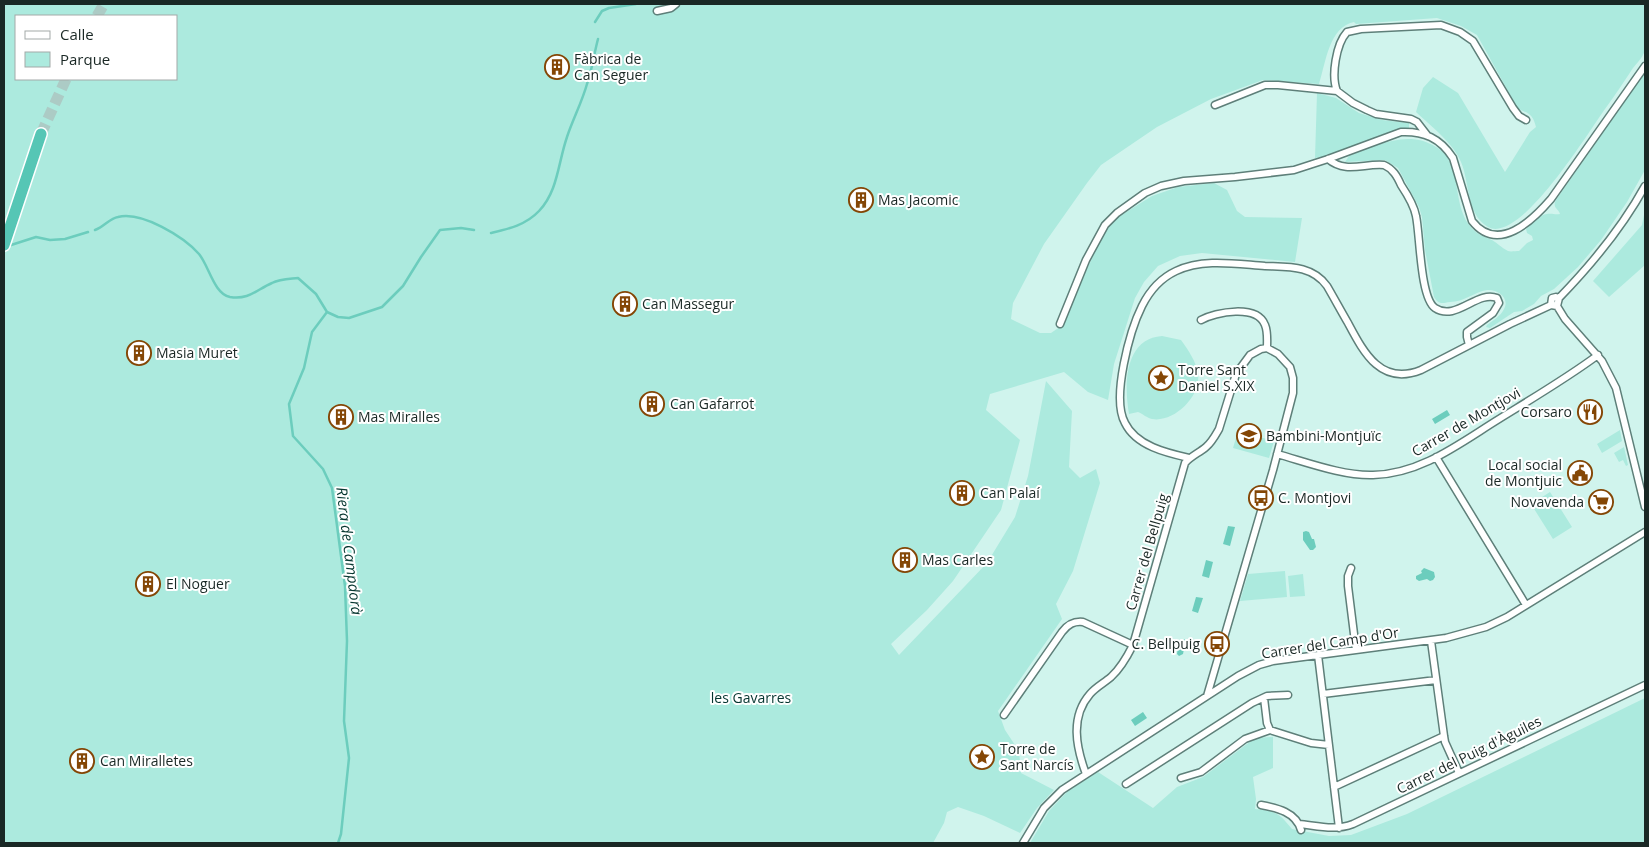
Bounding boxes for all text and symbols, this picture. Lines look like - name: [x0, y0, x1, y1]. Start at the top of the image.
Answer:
- legend: [15, 15, 178, 80]
- text: Calle: [60, 24, 94, 44]
- text: Parque: [60, 49, 110, 69]
- place label: Fàbrica de Can Seguer: [574, 49, 648, 84]
- building icon: Fàbrica de Can Seguer: [544, 54, 570, 80]
- building icon: Mas Jacomic: [848, 187, 874, 213]
- place label: Mas Jacomic: [878, 190, 959, 209]
- building icon: Can Massegur: [612, 291, 638, 317]
- place label: Can Massegur: [642, 294, 735, 313]
- building icon: Masia Muret: [126, 340, 152, 366]
- place label: Masia Muret: [156, 343, 238, 362]
- place label: Torre Sant Daniel S.XIX: [1178, 360, 1255, 395]
- place icon: Torre Sant Daniel S.XIX: [1148, 365, 1174, 391]
- street label: Carrer de Montjovi: [1408, 383, 1524, 460]
- building icon: Can Gafarrot: [639, 391, 665, 417]
- place label: Can Gafarrot: [670, 394, 754, 413]
- restaurant icon: Corsaro: [1577, 399, 1603, 425]
- place label: Corsaro: [1520, 402, 1572, 421]
- building icon: Mas Miralles: [328, 404, 354, 430]
- place label: Mas Miralles: [358, 407, 440, 426]
- school or university icon: Bambini-Montjuïc: [1236, 423, 1262, 449]
- place label: Bambini-Montjuïc: [1266, 426, 1382, 445]
- place label: Local social de Montjuic: [1485, 455, 1562, 490]
- public building icon: Local social de Montjuic: [1567, 460, 1593, 486]
- building icon: Can Palaí: [949, 480, 975, 506]
- place label: Can Palaí: [980, 483, 1040, 502]
- bus stop icon: C. Montjovi: [1248, 485, 1274, 511]
- water label: Riera de Campdorà: [332, 486, 368, 616]
- place label: C. Montjovi: [1278, 488, 1351, 507]
- supermarket icon: Novavenda: [1588, 489, 1614, 515]
- street label: Carrer del Bellpuig: [1121, 491, 1172, 613]
- place label: Novavenda: [1510, 492, 1584, 511]
- building icon: Mas Carles: [892, 547, 918, 573]
- place label: Mas Carles: [922, 550, 993, 569]
- building icon: El Noguer: [135, 571, 161, 597]
- place label: El Noguer: [166, 574, 230, 593]
- street label: Carrer del Camp d'Or: [1260, 622, 1400, 663]
- bus stop icon: C. Bellpuig: [1204, 631, 1230, 657]
- place label: C. Bellpuig: [1132, 634, 1200, 653]
- park label: les Gavarres: [711, 688, 792, 707]
- street label: Carrer del Puig d'Àguiles: [1393, 711, 1545, 798]
- place label: Torre de Sant Narcís: [1000, 739, 1074, 774]
- place icon: Torre de Sant Narcís: [969, 744, 995, 770]
- building icon: Can Miralletes: [69, 748, 95, 774]
- place label: Can Miralletes: [100, 751, 193, 770]

